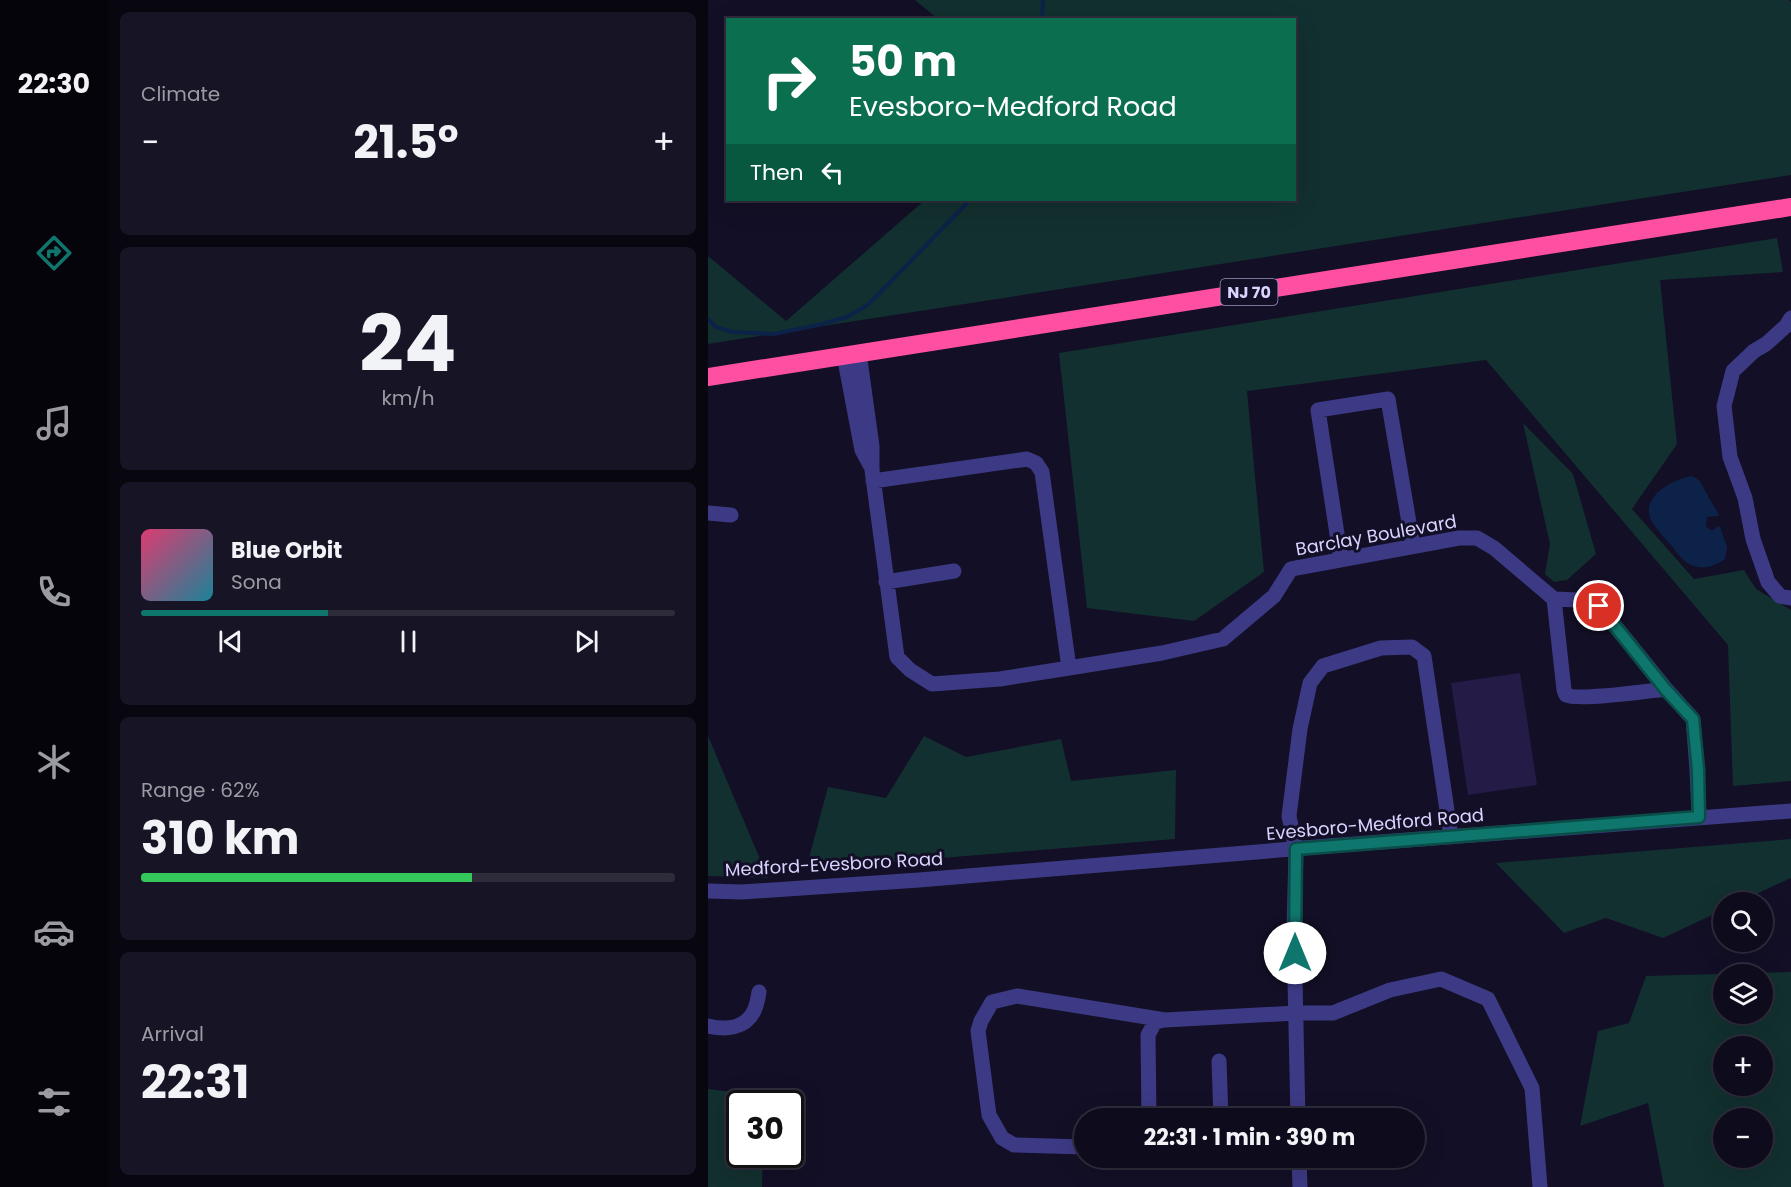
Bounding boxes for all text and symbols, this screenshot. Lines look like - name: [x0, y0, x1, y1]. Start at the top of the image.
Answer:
- text: 50 m: [849, 32, 957, 91]
- icon: right: [750, 42, 828, 120]
- text: 22:30: [18, 65, 90, 102]
- text: Climate: [141, 80, 220, 108]
- text: Evesboro-Medford Road: [849, 88, 1177, 125]
- text: 21.5°: [353, 111, 459, 174]
- text: −: [141, 119, 159, 166]
- text: +: [652, 119, 675, 166]
- icon: left: [816, 156, 849, 189]
- text: Then: [750, 157, 804, 188]
- icon: directions: [33, 232, 75, 274]
- road number: NJ 70: [1220, 279, 1278, 305]
- text: 24: [359, 289, 457, 398]
- text: km/h: [381, 384, 435, 412]
- icon: music: [33, 402, 75, 444]
- street label: Barclay Boulevard: [1293, 509, 1459, 561]
- text: Blue Orbit: [231, 535, 342, 566]
- text: Sona: [231, 568, 282, 596]
- icon: phone: [33, 571, 75, 613]
- pin: [1573, 580, 1624, 631]
- icon: arrive: [1582, 589, 1615, 622]
- icon: previous: [214, 625, 247, 658]
- icon: pause: [392, 625, 425, 658]
- icon: next: [570, 625, 603, 658]
- icon: climate: [33, 741, 75, 783]
- text: Range · 62%: [141, 776, 260, 804]
- street label: Evesboro-Medford Road: [1265, 802, 1485, 846]
- text: 310 km: [141, 807, 300, 870]
- street label: Medford-Evesboro Road: [724, 846, 944, 882]
- map controls: [1713, 892, 1773, 1168]
- button: search: [1713, 892, 1773, 952]
- icon: car: [33, 911, 75, 953]
- position arrow: [1263, 921, 1327, 985]
- button: layers: [1713, 964, 1773, 1024]
- text: Arrival: [141, 1020, 204, 1048]
- button: +: [1713, 1036, 1773, 1096]
- text: 22:31: [141, 1051, 249, 1114]
- icon: filters: [33, 1081, 75, 1123]
- speed limit sign: 30: [726, 1090, 804, 1168]
- button: −: [1713, 1108, 1773, 1168]
- text: 22:31 · 1 min · 390 m: [1144, 1122, 1355, 1153]

